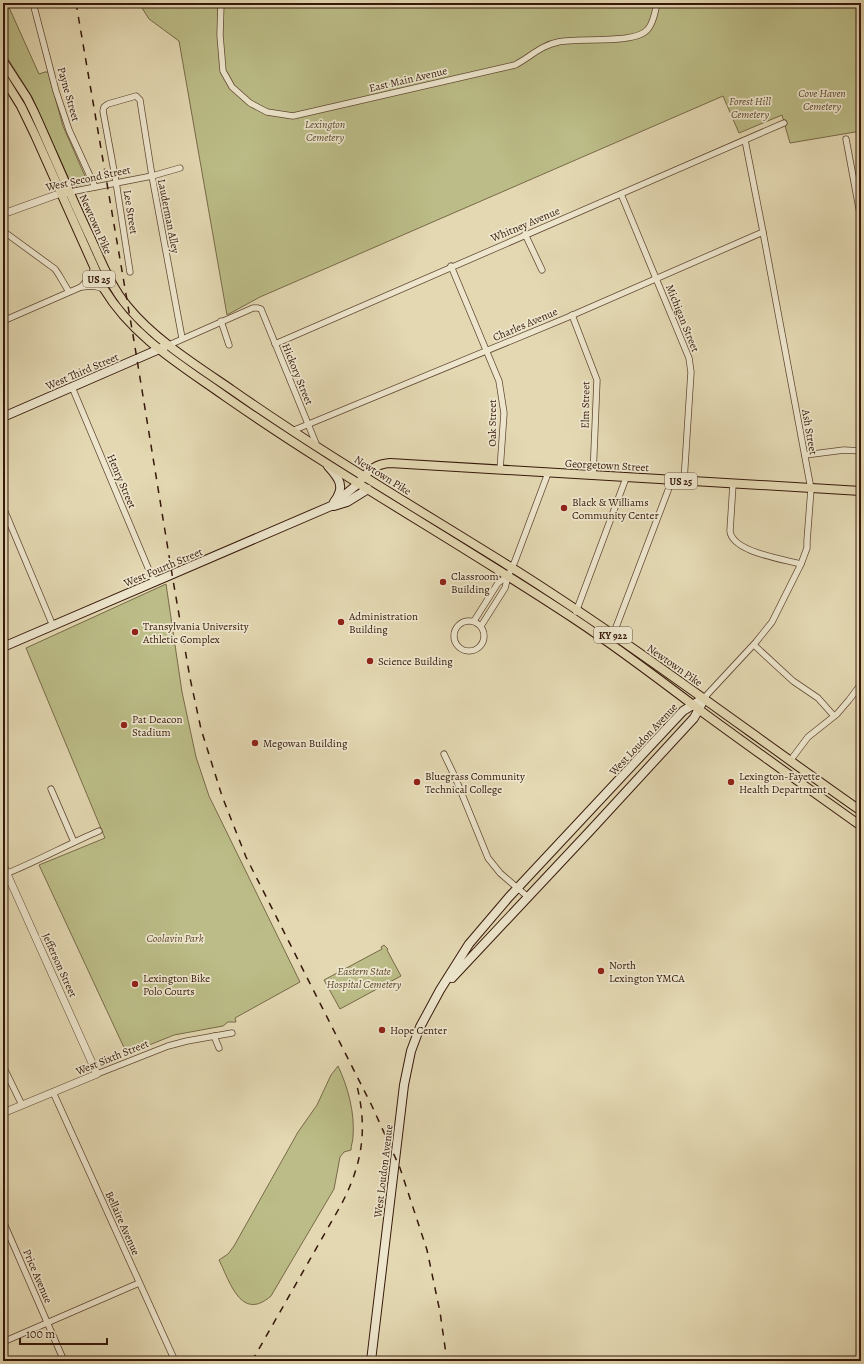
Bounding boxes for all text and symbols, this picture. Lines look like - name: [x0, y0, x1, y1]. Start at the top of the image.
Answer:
- street label: East Main Avenue: [367, 63, 449, 96]
- street label: Payne Street: [54, 65, 84, 123]
- park label: Cove Haven Cemetery: [798, 86, 846, 114]
- park label: Forest Hill Cemetery: [729, 94, 771, 122]
- park label: Lexington Cemetery: [305, 117, 346, 145]
- street label: West Second Street: [43, 162, 132, 195]
- street label: Lauderman Alley: [154, 178, 183, 255]
- street label: Lee Street: [120, 189, 141, 236]
- street label: Newtown Pike: [76, 192, 116, 257]
- street label: Whitney Avenue: [487, 203, 562, 246]
- road number: US 25: [83, 271, 115, 287]
- street label: Michigan Street: [662, 282, 703, 355]
- street label: Charles Avenue: [490, 304, 560, 345]
- street label: Hickory Street: [278, 341, 317, 408]
- street label: West Third Street: [43, 349, 121, 394]
- street label: Elm Street: [578, 381, 593, 429]
- street label: Oak Street: [485, 399, 500, 447]
- street label: Ash Street: [798, 407, 821, 456]
- street label: Henry Street: [103, 452, 140, 511]
- street label: Newtown Pike: [351, 452, 414, 499]
- street label: Georgetown Street: [565, 456, 650, 475]
- road number: US 25: [665, 473, 697, 489]
- place label: Black & Williams Community Center: [572, 495, 659, 523]
- marker: Black & Williams Community Center: [559, 503, 569, 513]
- street label: West Fourth Street: [121, 544, 205, 591]
- place label: Classroom Building: [451, 569, 499, 597]
- marker: Classroom Building: [438, 577, 448, 587]
- place label: Administration Building: [348, 609, 418, 637]
- marker: Administration Building: [336, 617, 346, 627]
- place label: Transylvania University Athletic Complex: [142, 619, 249, 647]
- marker: Transylvania University Athletic Complex: [130, 627, 140, 637]
- road number: KY 922: [594, 627, 632, 643]
- street label: Newtown Pike: [644, 641, 705, 690]
- place label: Science Building: [378, 654, 453, 669]
- marker: Science Building: [365, 656, 375, 666]
- street label: West Loudon Avenue: [605, 700, 681, 780]
- place label: Pat Deacon Stadium: [132, 712, 183, 740]
- marker: Pat Deacon Stadium: [119, 720, 129, 730]
- place label: Megowan Building: [263, 736, 348, 751]
- marker: Megowan Building: [250, 738, 260, 748]
- place label: Bluegrass Community Technical College: [425, 769, 525, 797]
- place label: Lexington-Fayette Health Department: [739, 769, 827, 797]
- marker: Bluegrass Community Technical College: [412, 777, 422, 787]
- marker: Lexington-Fayette Health Department: [726, 777, 736, 787]
- street label: Jefferson Street: [39, 931, 81, 1000]
- park label: Coolavin Park: [146, 931, 204, 946]
- place label: North Lexington YMCA: [609, 958, 685, 986]
- park label: Eastern State Hospital Cemetery: [327, 964, 402, 992]
- marker: North Lexington YMCA: [596, 966, 606, 976]
- place label: Lexington Bike Polo Courts: [143, 971, 210, 999]
- marker: Lexington Bike Polo Courts: [130, 979, 140, 989]
- place label: Hope Center: [390, 1023, 447, 1038]
- marker: Hope Center: [377, 1025, 387, 1035]
- street label: West Sixth Street: [73, 1036, 151, 1079]
- street label: West Loudon Avenue: [370, 1123, 397, 1220]
- street label: Bellaire Avenue: [102, 1189, 143, 1258]
- street label: Price Avenue: [19, 1247, 56, 1306]
- scale bar: [20, 1320, 107, 1346]
- text: 100 m: [26, 1326, 55, 1342]

